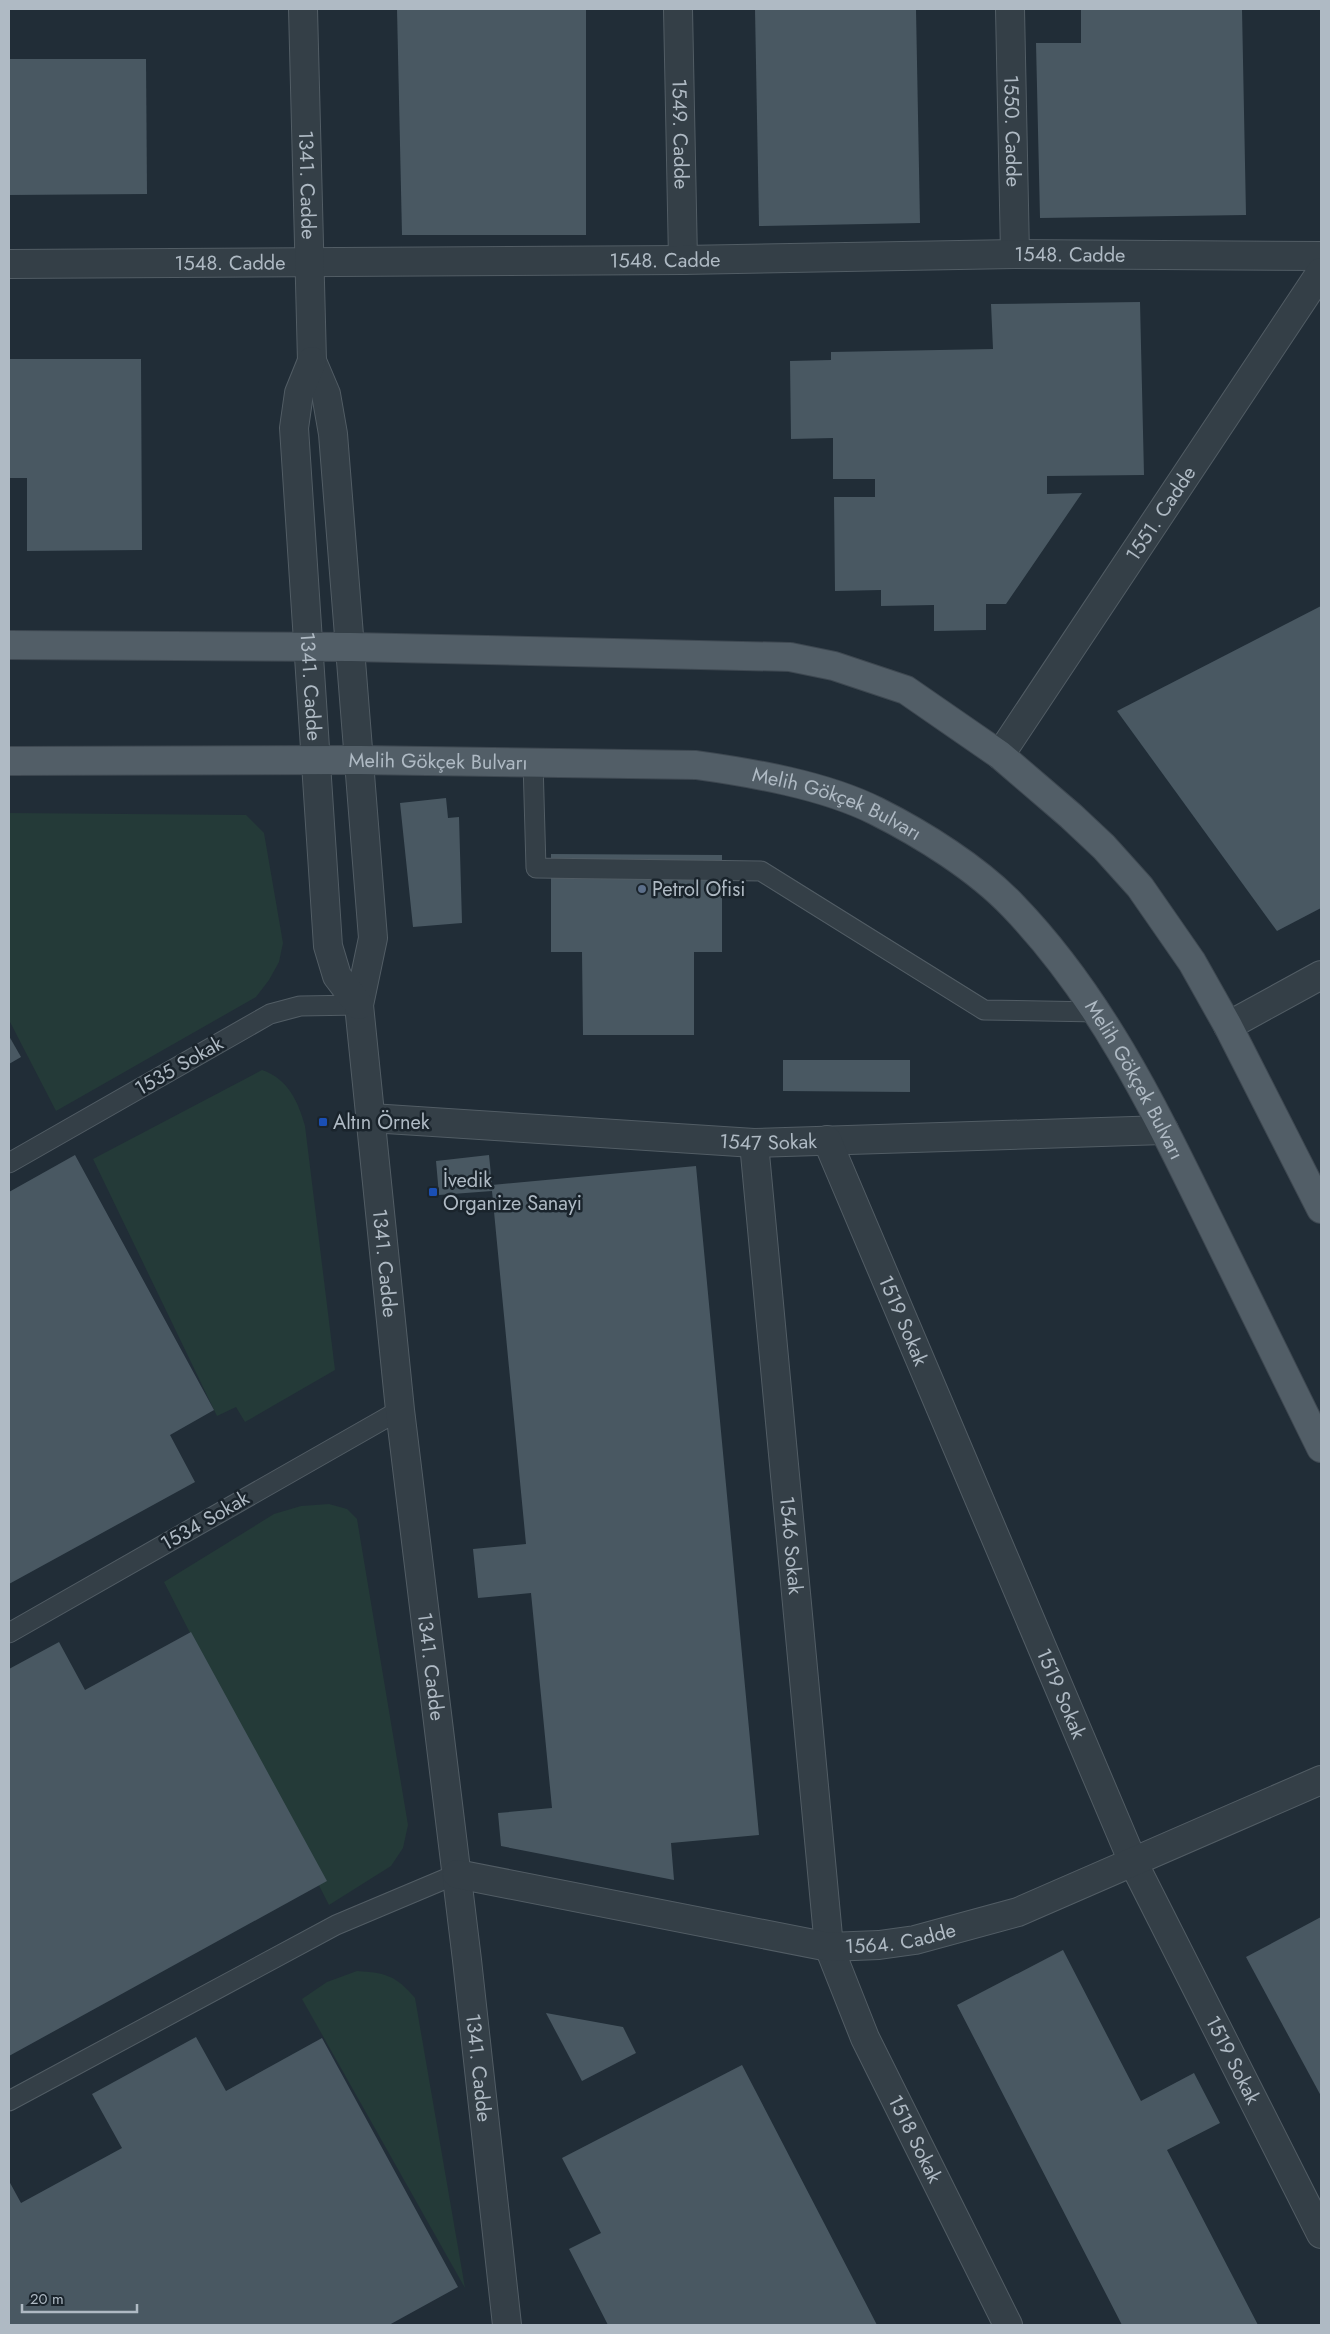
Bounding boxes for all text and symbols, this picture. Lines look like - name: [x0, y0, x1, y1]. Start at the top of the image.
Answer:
- street label: 1550. Cadde: [997, 75, 1028, 187]
- street label: 1549. Cadde: [665, 78, 696, 190]
- street label: 1341. Cadde: [292, 130, 323, 240]
- street label: 1548. Cadde: [1014, 239, 1126, 269]
- street label: 1548. Cadde: [609, 245, 721, 275]
- street label: 1548. Cadde: [174, 248, 286, 278]
- street label: 1551. Cadde: [1118, 460, 1203, 567]
- street label: 1341. Cadde: [293, 631, 329, 742]
- street label: Melih Gökçek Bulvarı: [348, 745, 528, 777]
- street label: Melih Gökçek Bulvarı: [750, 760, 927, 847]
- place label: Petrol Ofisi: [652, 875, 746, 904]
- marker: Petrol Ofisi: [636, 883, 648, 895]
- street label: Melih Gökçek Bulvarı: [1078, 994, 1191, 1165]
- street label: 1535 Sokak: [129, 1029, 229, 1103]
- place label: Altın Örnek: [333, 1108, 430, 1137]
- marker: Altın Örnek: [317, 1116, 329, 1128]
- street label: 1547 Sokak: [719, 1126, 818, 1158]
- place label: İvedik Organize Sanayi: [443, 1166, 582, 1218]
- marker: İvedik Organize Sanayi: [427, 1186, 439, 1198]
- street label: 1341. Cadde: [365, 1207, 405, 1319]
- street label: 1519 Sokak: [871, 1271, 936, 1370]
- street label: 1534 Sokak: [155, 1484, 255, 1558]
- street label: 1546 Sokak: [773, 1495, 811, 1596]
- street label: 1341. Cadde: [410, 1611, 452, 1722]
- street label: 1519 Sokak: [1029, 1644, 1094, 1743]
- street label: 1564. Cadde: [844, 1915, 959, 1961]
- street label: 1519 Sokak: [1198, 2011, 1268, 2110]
- street label: 1341. Cadde: [458, 2012, 499, 2123]
- street label: 1518 Sokak: [881, 2090, 950, 2188]
- scale bar: [22, 2282, 138, 2314]
- text: 20 m: [30, 2288, 64, 2310]

